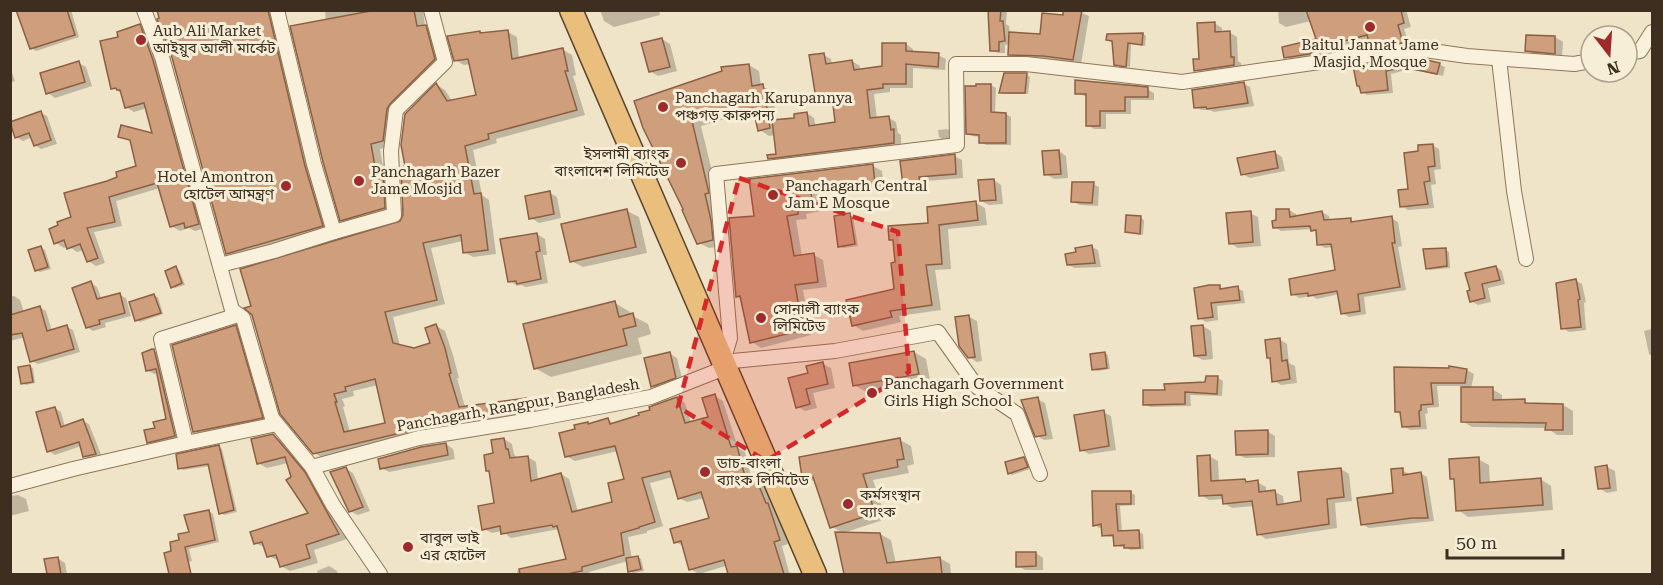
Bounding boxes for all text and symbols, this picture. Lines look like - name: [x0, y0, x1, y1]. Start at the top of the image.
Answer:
- marker: Baitul Jannat Jame Masjid, Mosque: [1363, 20, 1377, 34]
- place label: Aub Ali Market আইয়ুব আলী মার্কেট: [152, 22, 276, 58]
- north arrow: [1579, 24, 1639, 84]
- marker: Aub Ali Market আইয়ুব আলী মার্কেট: [134, 33, 148, 47]
- place label: Baitul Jannat Jame Masjid, Mosque: [1301, 36, 1439, 71]
- text: N: [1605, 57, 1622, 79]
- place label: Panchagarh Karupannya পঞ্চগড় কারুপন্য: [675, 89, 852, 124]
- marker: Panchagarh Karupannya পঞ্চগড় কারুপন্য: [656, 100, 670, 114]
- place label: ইসলামী ব্যাংক বাংলাদেশ লিমিটেড: [553, 145, 670, 180]
- marker: ইসলামী ব্যাংক বাংলাদেশ লিমিটেড: [674, 156, 688, 170]
- place label: Panchagarh Bazer Jame Mosjid: [371, 163, 500, 198]
- place label: Hotel Amontron হোটেল আমন্ত্রণ: [157, 168, 275, 203]
- marker: Panchagarh Bazer Jame Mosjid: [352, 174, 366, 188]
- place label: Panchagarh Central Jam E Mosque: [785, 177, 928, 212]
- marker: Hotel Amontron হোটেল আমন্ত্রণ: [279, 179, 293, 193]
- marker: Panchagarh Central Jam E Mosque: [766, 188, 780, 202]
- place label: সোনালী ব্যাংক লিমিটেড: [772, 300, 860, 335]
- marker: সোনালী ব্যাংক লিমিটেড: [754, 311, 768, 325]
- street label: Panchagarh, Rangpur, Bangladesh: [395, 375, 641, 435]
- place label: Panchagarh Government Girls High School: [884, 375, 1064, 410]
- marker: Panchagarh Government Girls High School: [865, 386, 879, 400]
- place label: ডাচ-বাংলা ব্যাংক লিমিটেড: [716, 454, 809, 489]
- marker: ডাচ-বাংলা ব্যাংক লিমিটেড: [698, 465, 712, 479]
- place label: কর্মসংস্থান ব্যাংক: [859, 486, 921, 521]
- marker: কর্মসংস্থান ব্যাংক: [841, 497, 855, 511]
- scale bar: [1447, 522, 1562, 560]
- place label: বাবুল ভাই এর হোটেল: [419, 529, 487, 564]
- text: 50 m: [1456, 532, 1497, 553]
- marker: বাবুল ভাই এর হোটেল: [401, 540, 415, 554]

